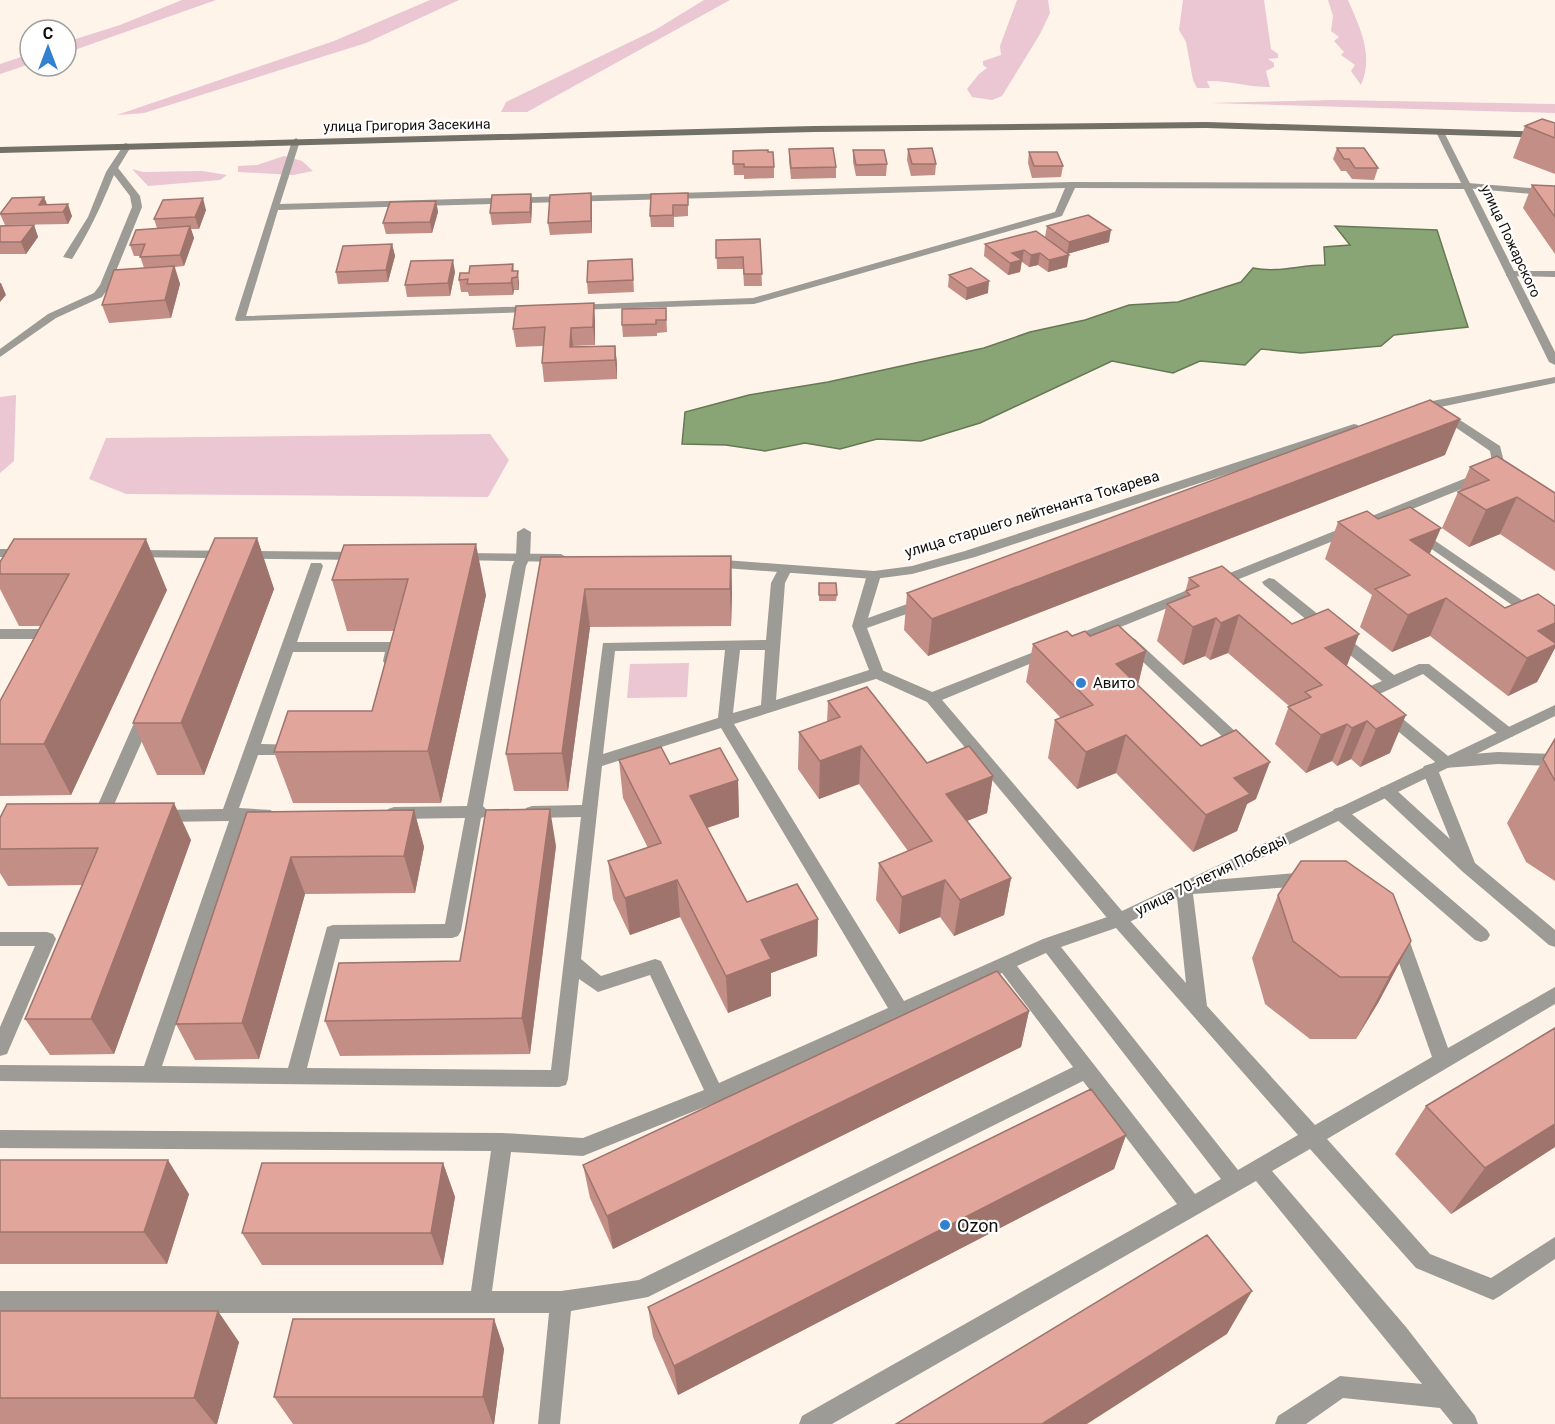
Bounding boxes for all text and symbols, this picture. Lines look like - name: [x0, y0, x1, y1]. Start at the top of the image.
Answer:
- north arrow: [18, 18, 78, 78]
- text: С: [43, 24, 53, 43]
- street label: улица Григория Засекина: [323, 116, 491, 134]
- street label: улица Пожарского: [1478, 182, 1544, 300]
- street label: улица старшего лейтенанта Токарева: [903, 467, 1161, 561]
- place label: Авито: [1093, 674, 1135, 692]
- marker: Авито: [1074, 676, 1088, 690]
- street label: улица 70-летия Победы: [1132, 830, 1290, 920]
- place label: Ozon: [957, 1215, 998, 1236]
- marker: Ozon: [938, 1218, 952, 1232]

